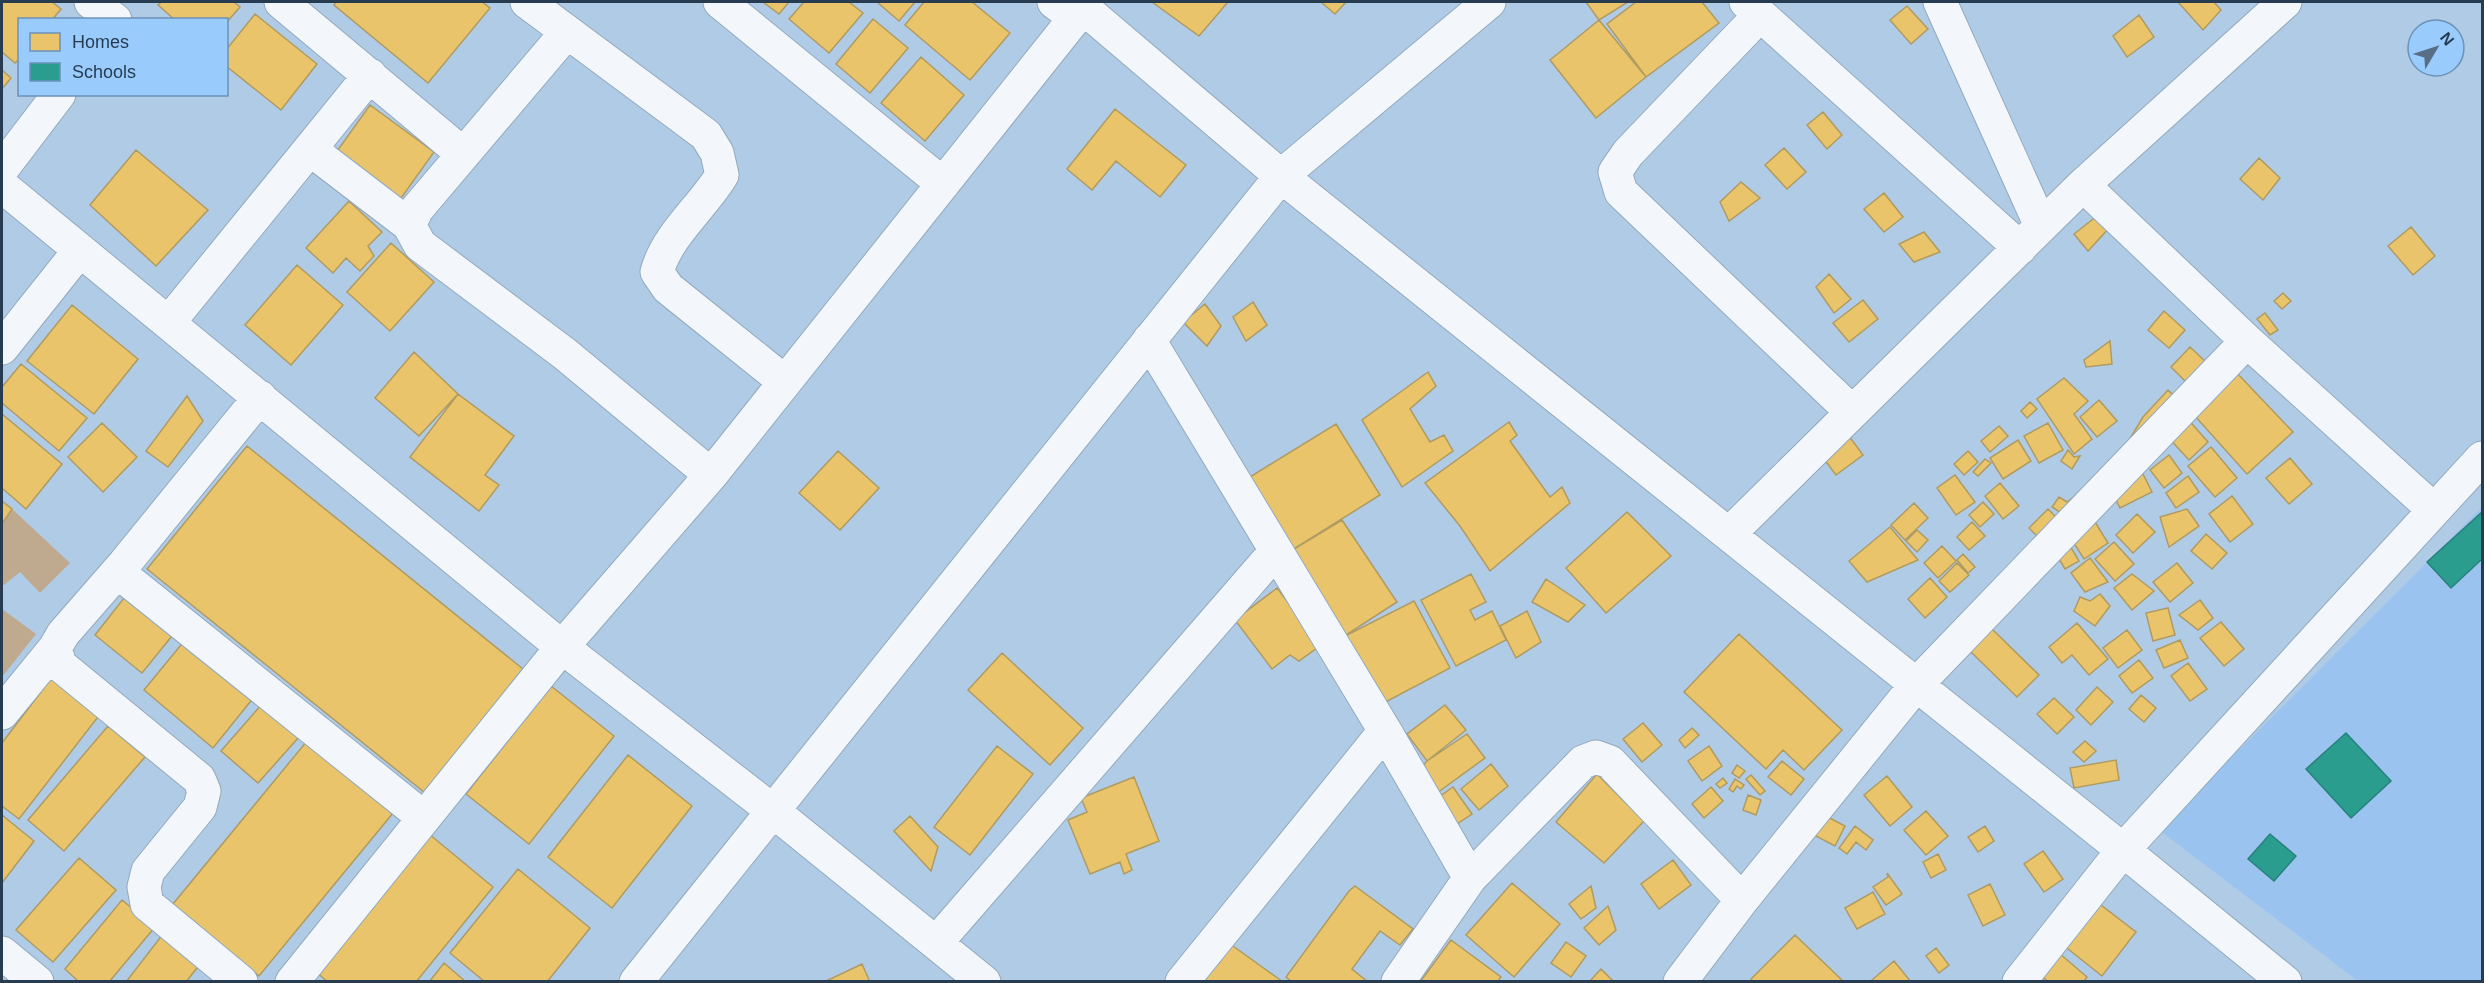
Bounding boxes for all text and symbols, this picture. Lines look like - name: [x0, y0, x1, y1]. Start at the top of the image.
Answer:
- legend: [18, 18, 228, 96]
- north arrow: [2406, 18, 2466, 78]
- text: N: [2437, 29, 2458, 49]
- text: Homes: [72, 32, 129, 52]
- text: Schools: [72, 62, 136, 82]

